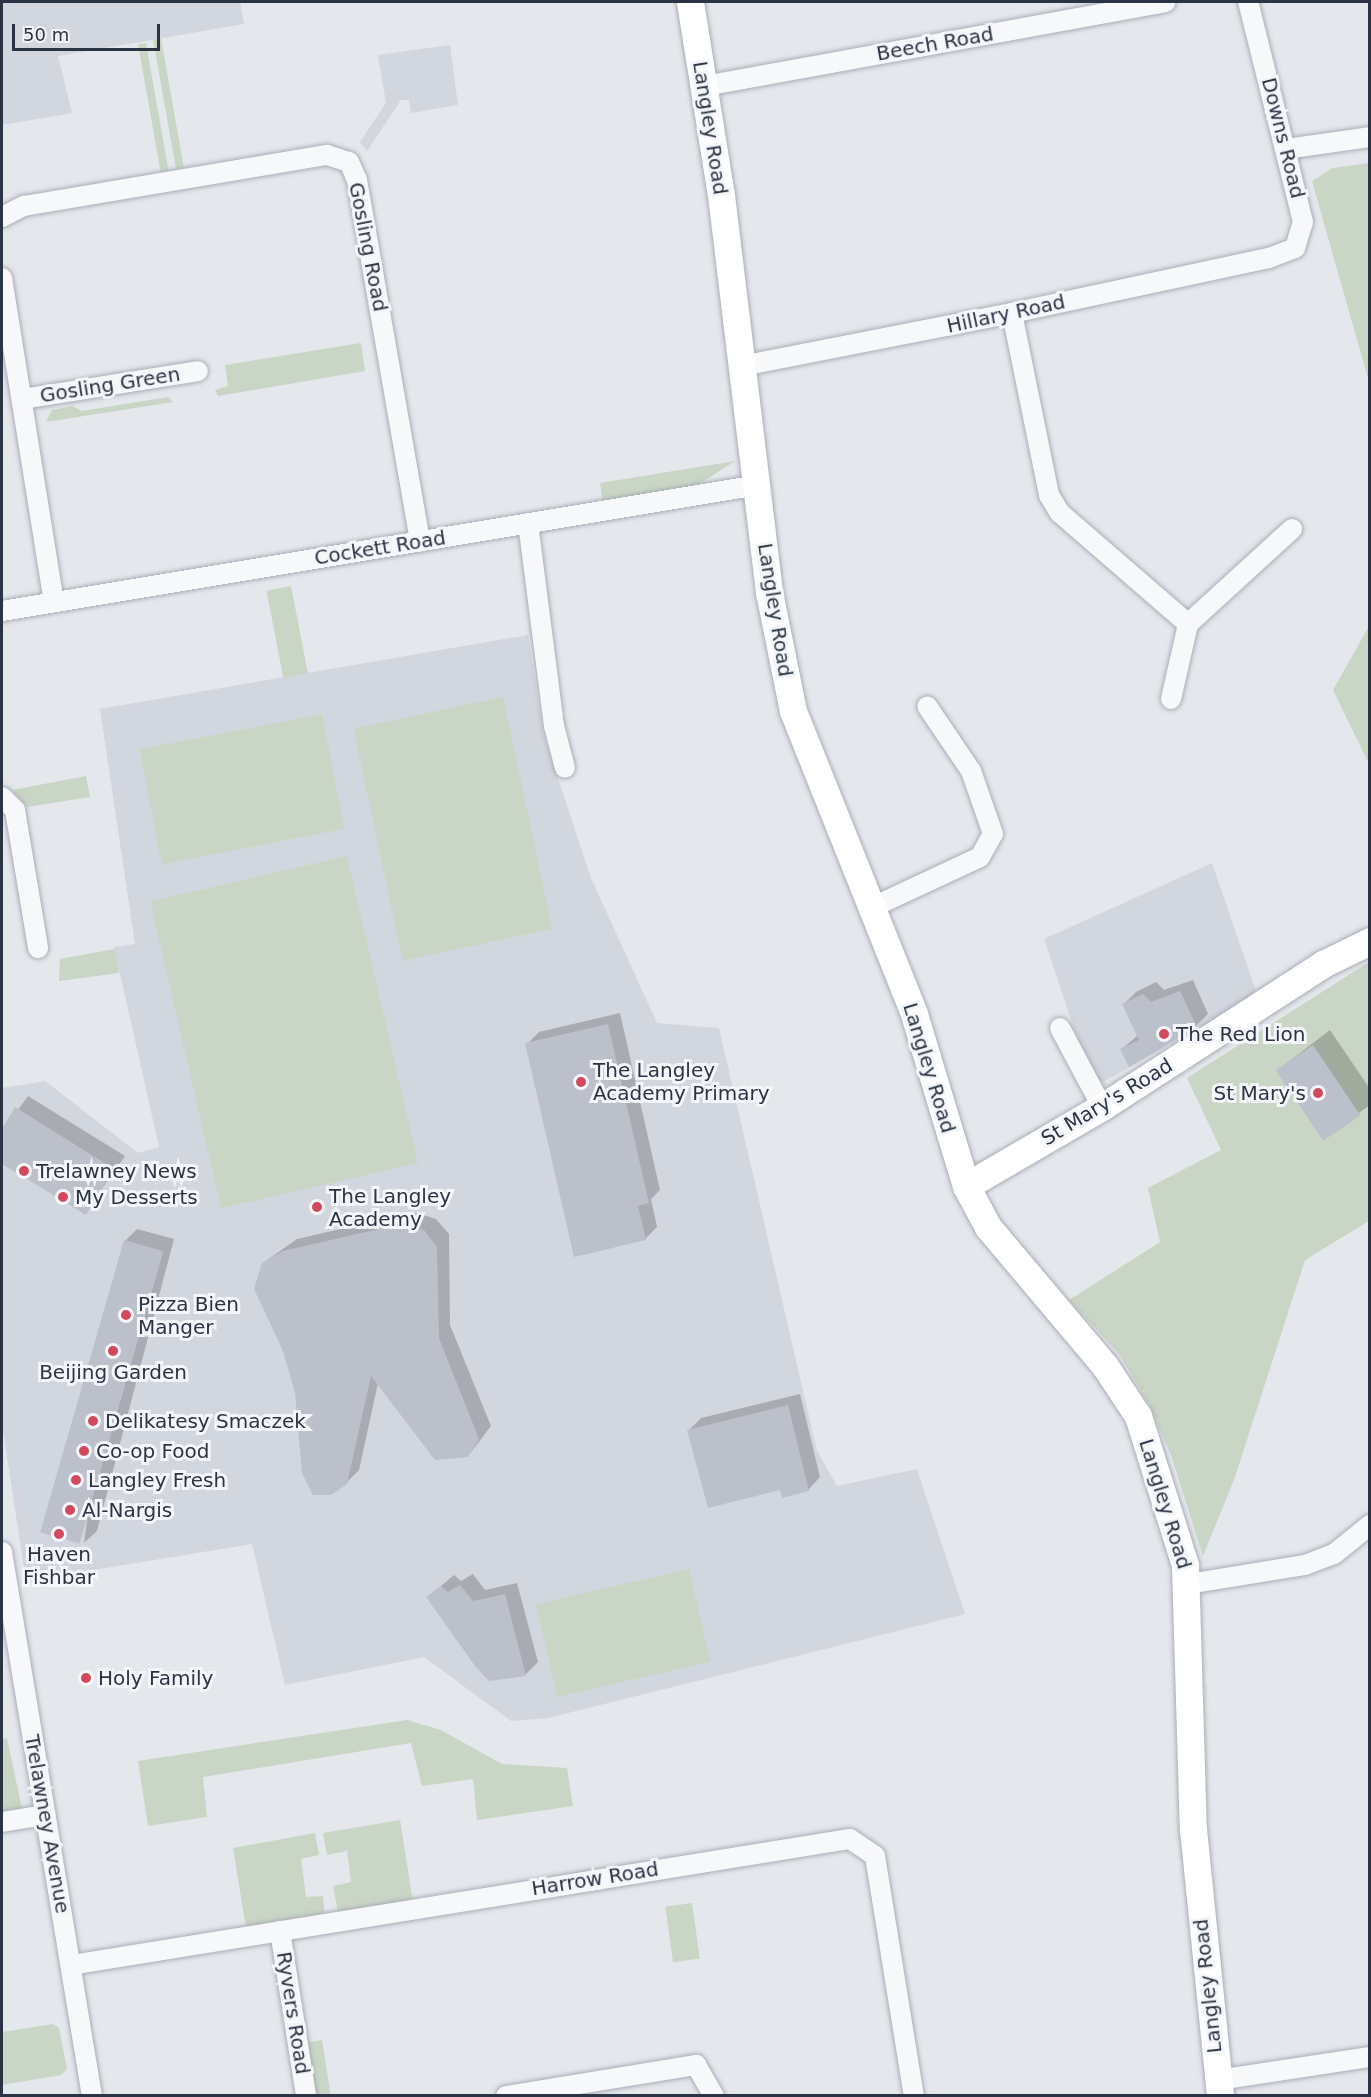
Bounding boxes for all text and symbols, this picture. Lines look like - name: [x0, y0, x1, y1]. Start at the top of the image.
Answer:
- scale bar: [15, 12, 164, 50]
- street label: Beech Road: [875, 22, 995, 66]
- text: 50 m: [23, 24, 69, 45]
- street label: Langley Road: [688, 59, 732, 197]
- street label: Downs Road: [1256, 75, 1310, 201]
- street label: Gosling Road: [344, 180, 392, 314]
- street label: Hillary Road: [945, 290, 1067, 338]
- street label: Gosling Green: [38, 362, 182, 408]
- street label: Cockett Road: [313, 526, 447, 570]
- street label: Langley Road: [753, 541, 797, 679]
- street label: Langley Road: [898, 1000, 960, 1136]
- place label: The Red Lion: [1176, 1022, 1306, 1046]
- marker: The Red Lion: [1157, 1027, 1171, 1041]
- street label: St Mary's Road: [1037, 1053, 1177, 1151]
- place label: The Langley Academy Primary: [593, 1058, 770, 1105]
- marker: The Langley Academy Primary: [574, 1075, 588, 1089]
- place label: St Mary's: [1214, 1081, 1306, 1105]
- marker: St Mary's: [1311, 1086, 1325, 1100]
- place label: Trelawney News: [36, 1159, 197, 1183]
- marker: Trelawney News: [17, 1164, 31, 1178]
- place label: The Langley Academy: [329, 1184, 451, 1231]
- place label: My Desserts: [75, 1185, 198, 1209]
- marker: My Desserts: [56, 1190, 70, 1204]
- marker: The Langley Academy: [310, 1200, 324, 1214]
- place label: Pizza Bien Manger: [138, 1292, 239, 1339]
- marker: Pizza Bien Manger: [119, 1308, 133, 1322]
- marker: Beijing Garden: [106, 1344, 120, 1358]
- place label: Beijing Garden: [39, 1360, 187, 1384]
- place label: Delikatesy Smaczek: [105, 1409, 306, 1433]
- marker: Delikatesy Smaczek: [86, 1414, 100, 1428]
- street label: Langley Road: [1134, 1436, 1196, 1572]
- place label: Co-op Food: [96, 1439, 209, 1463]
- marker: Co-op Food: [77, 1444, 91, 1458]
- place label: Langley Fresh: [88, 1468, 226, 1492]
- marker: Langley Fresh: [69, 1473, 83, 1487]
- place label: Al-Nargis: [82, 1498, 172, 1522]
- marker: Al-Nargis: [63, 1503, 77, 1517]
- marker: Haven Fishbar: [52, 1527, 66, 1541]
- place label: Haven Fishbar: [23, 1543, 95, 1590]
- place label: Holy Family: [98, 1666, 213, 1690]
- marker: Holy Family: [79, 1671, 93, 1685]
- street label: Trelawney Avenue: [19, 1733, 75, 1915]
- street label: Harrow Road: [530, 1857, 660, 1901]
- street label: Langley Road: [1189, 1918, 1227, 2054]
- street label: Ryvers Road: [271, 1950, 315, 2076]

